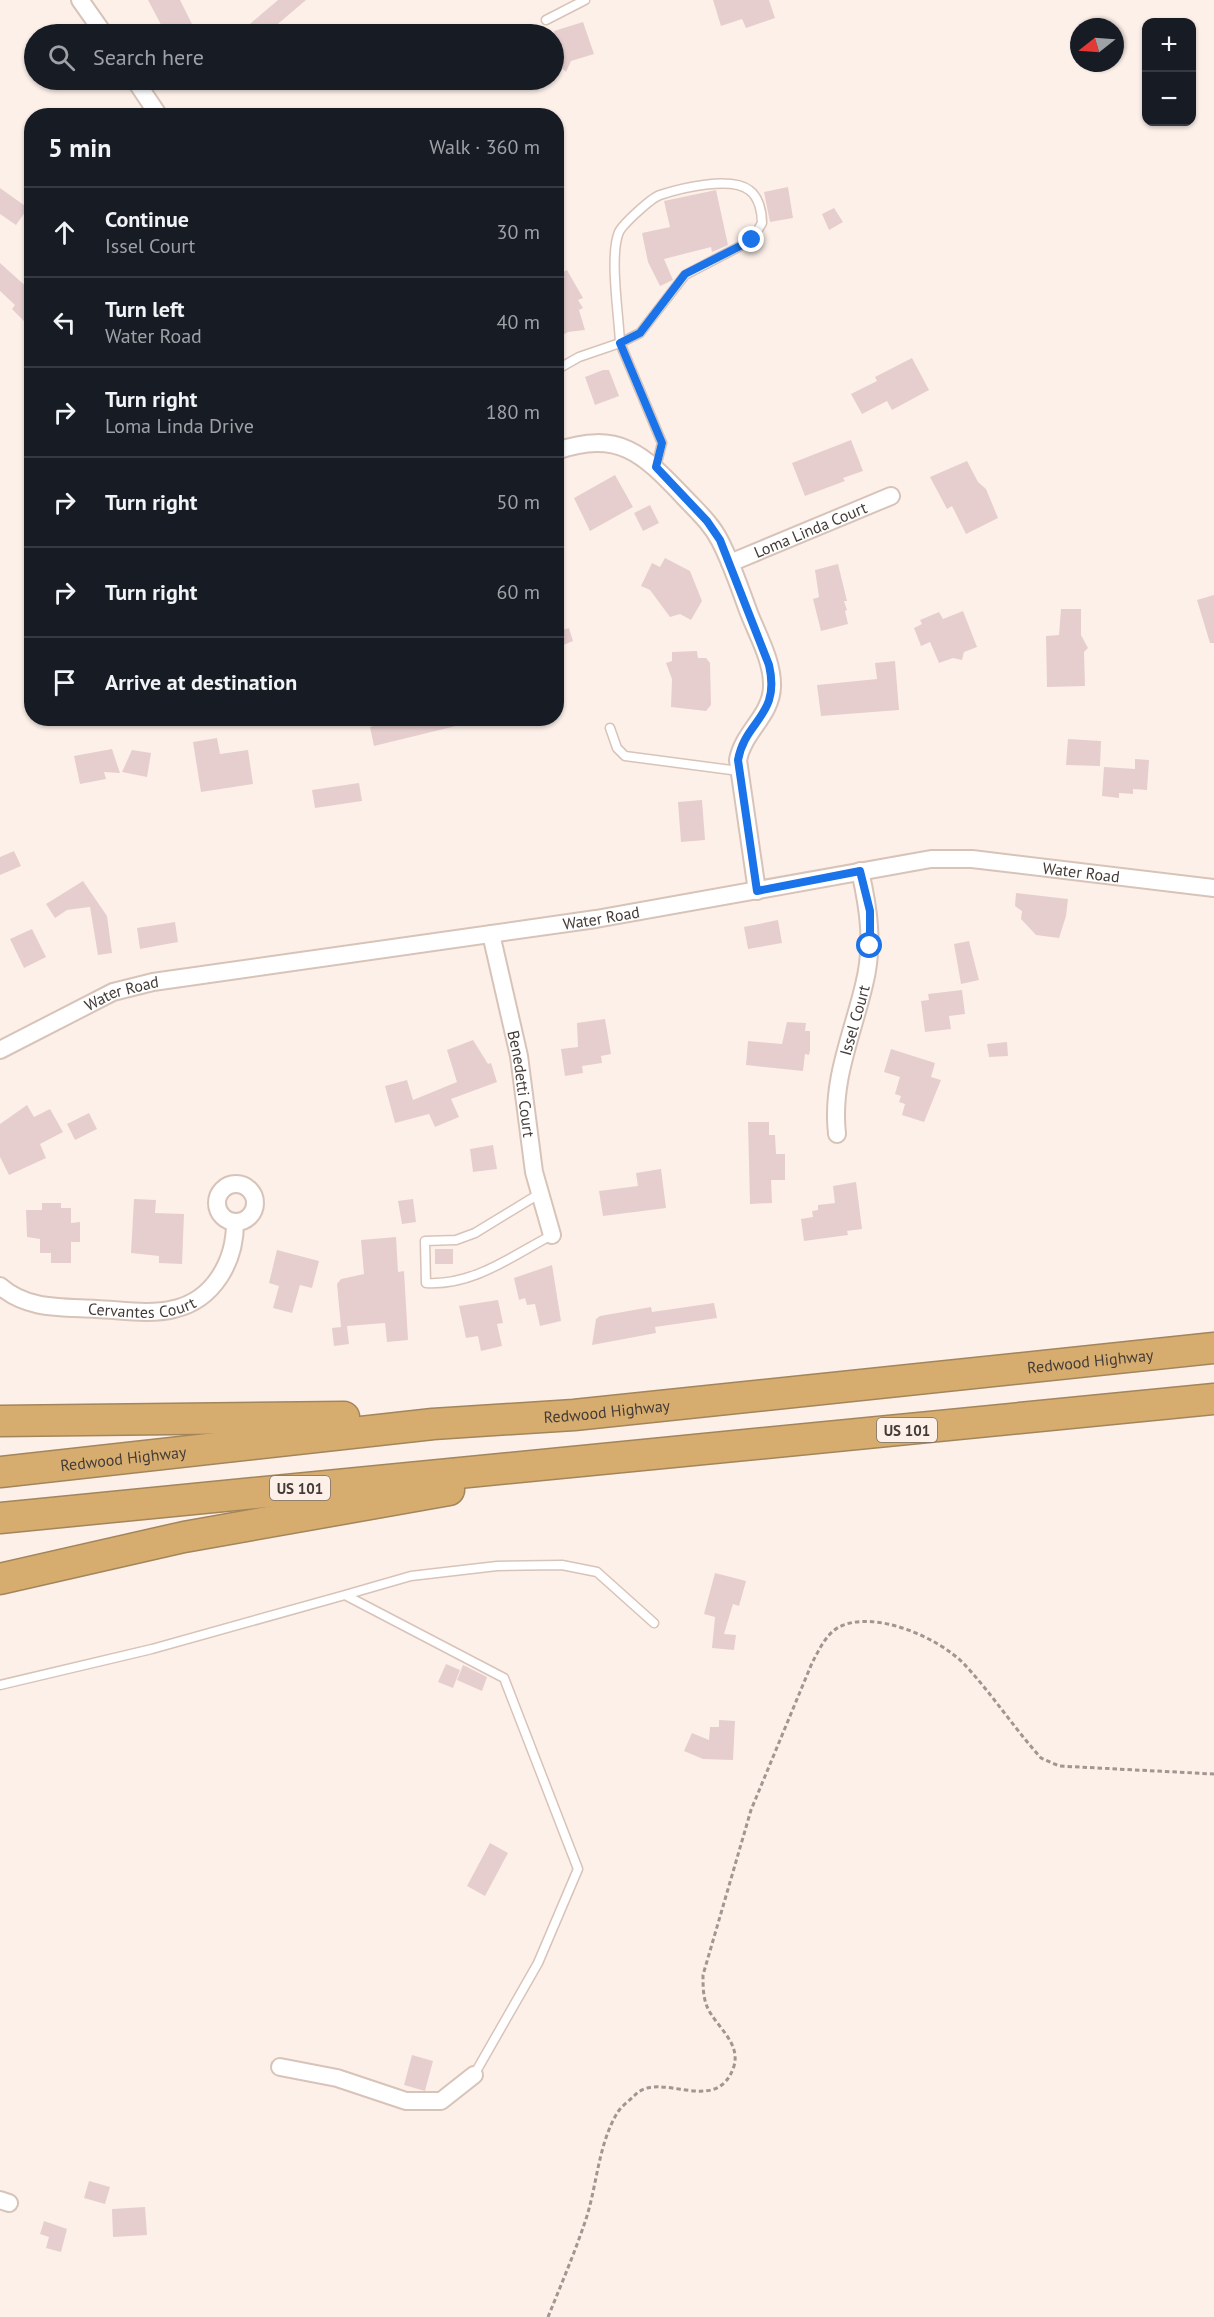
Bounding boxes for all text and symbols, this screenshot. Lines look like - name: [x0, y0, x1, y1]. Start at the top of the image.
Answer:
- north arrow: [1070, 18, 1124, 72]
- map controls: [1142, 18, 1196, 126]
- button: +: [1142, 18, 1196, 72]
- search box: [24, 24, 564, 90]
- icon: search: [45, 41, 78, 74]
- text: Search here: [93, 43, 204, 71]
- button: −: [1142, 72, 1196, 126]
- text: 5 min: [48, 131, 111, 164]
- text: Walk · 360 m: [429, 134, 540, 160]
- text: Continue: [105, 205, 189, 233]
- icon: ahead: [48, 216, 81, 249]
- text: 30 m: [497, 219, 540, 245]
- route end: [738, 226, 764, 252]
- text: Issel Court: [105, 233, 195, 259]
- text: Turn left: [105, 295, 185, 323]
- icon: left: [48, 306, 81, 339]
- text: 40 m: [497, 309, 540, 335]
- text: Water Road: [105, 323, 202, 349]
- text: Turn right: [105, 385, 197, 413]
- icon: right: [48, 396, 81, 429]
- text: 180 m: [486, 399, 540, 425]
- text: Loma Linda Drive: [105, 413, 254, 439]
- icon: right: [48, 486, 81, 519]
- text: Turn right: [105, 488, 197, 516]
- text: 50 m: [497, 489, 540, 515]
- street label: Loma Linda Court: [751, 497, 870, 562]
- icon: right: [48, 576, 81, 609]
- text: Turn right: [105, 578, 197, 606]
- text: 60 m: [497, 579, 540, 605]
- icon: arrive: [48, 666, 81, 699]
- text: Arrive at destination: [105, 668, 297, 696]
- street label: Water Road: [1041, 858, 1121, 887]
- street label: Water Road: [561, 901, 641, 934]
- route start: [856, 932, 882, 958]
- street label: Water Road: [81, 971, 160, 1015]
- street label: Issel Court: [835, 982, 874, 1058]
- street label: Benedetti Court: [503, 1028, 539, 1139]
- street label: Cervantes Court: [88, 1292, 200, 1322]
- street label: Redwood Highway: [1026, 1344, 1155, 1378]
- street label: Redwood Highway: [543, 1395, 671, 1427]
- road number: US 101: [877, 1418, 937, 1442]
- street label: Redwood Highway: [59, 1441, 188, 1475]
- road number: US 101: [270, 1476, 330, 1500]

